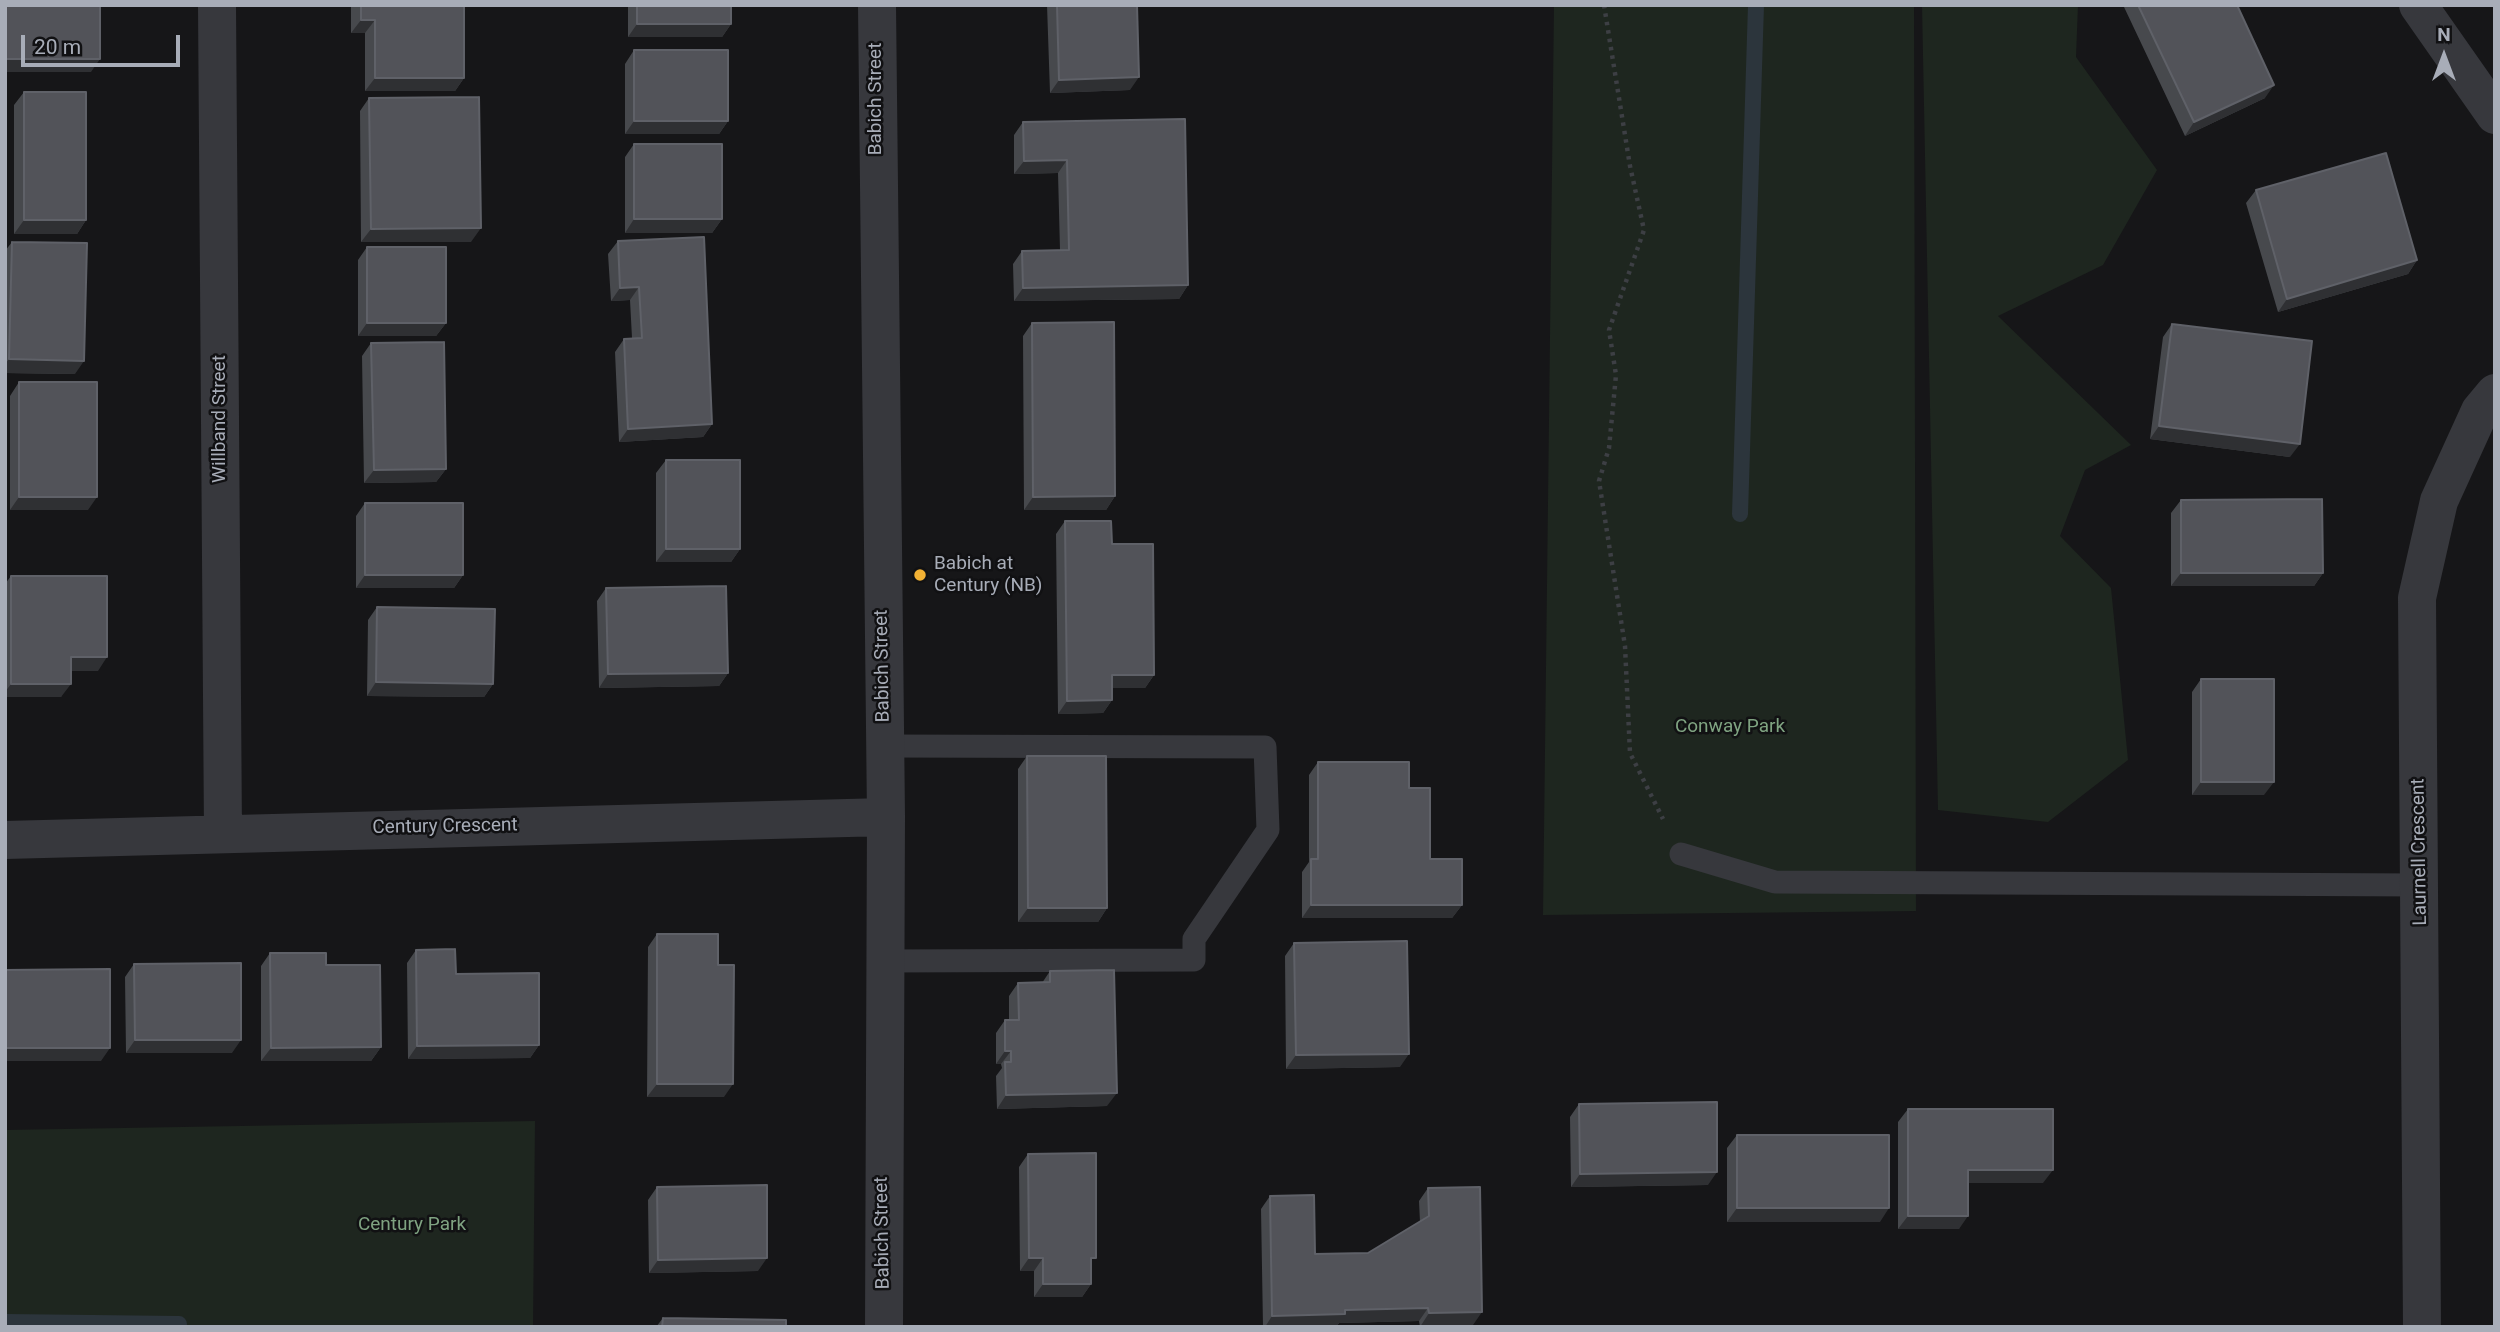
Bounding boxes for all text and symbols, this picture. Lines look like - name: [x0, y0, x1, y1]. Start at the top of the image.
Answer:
- scale bar: [24, 21, 184, 65]
- north arrow: [2409, 21, 2479, 91]
- text: N: [2437, 23, 2451, 46]
- text: 20 m: [34, 35, 81, 59]
- street label: Babich Street: [865, 43, 887, 155]
- street label: Willband Street: [209, 355, 231, 483]
- place label: Babich at Century (NB): [934, 553, 1042, 597]
- marker: Babich at Century (NB): [912, 567, 928, 583]
- street label: Babich Street: [871, 609, 895, 723]
- park label: Conway Park: [1675, 716, 1785, 738]
- street label: Laurnell Crescent: [2407, 778, 2433, 926]
- street label: Century Crescent: [372, 814, 518, 840]
- street label: Babich Street: [871, 1176, 895, 1290]
- park label: Century Park: [358, 1214, 466, 1236]

